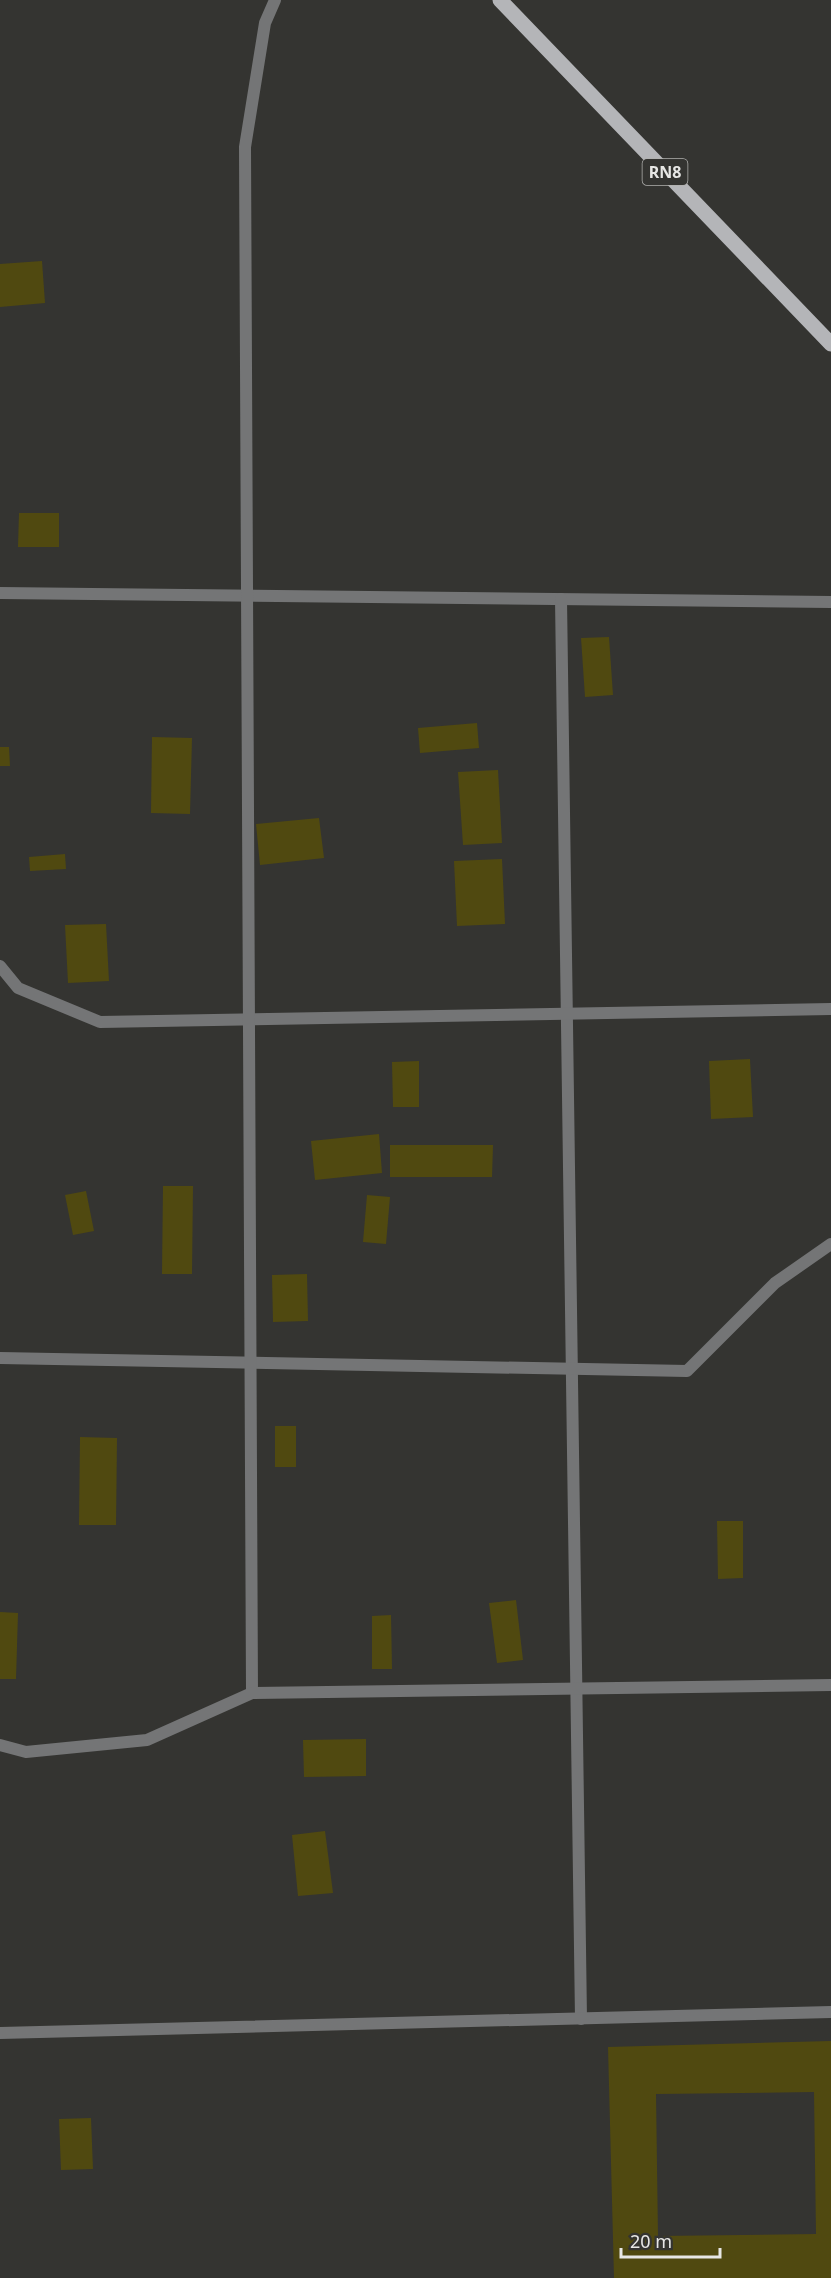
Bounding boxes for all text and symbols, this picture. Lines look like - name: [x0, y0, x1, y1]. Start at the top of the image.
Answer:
- road number: RN8: [642, 159, 688, 185]
- scale bar: [621, 2221, 720, 2259]
- text: 20 m: [630, 2229, 672, 2253]

